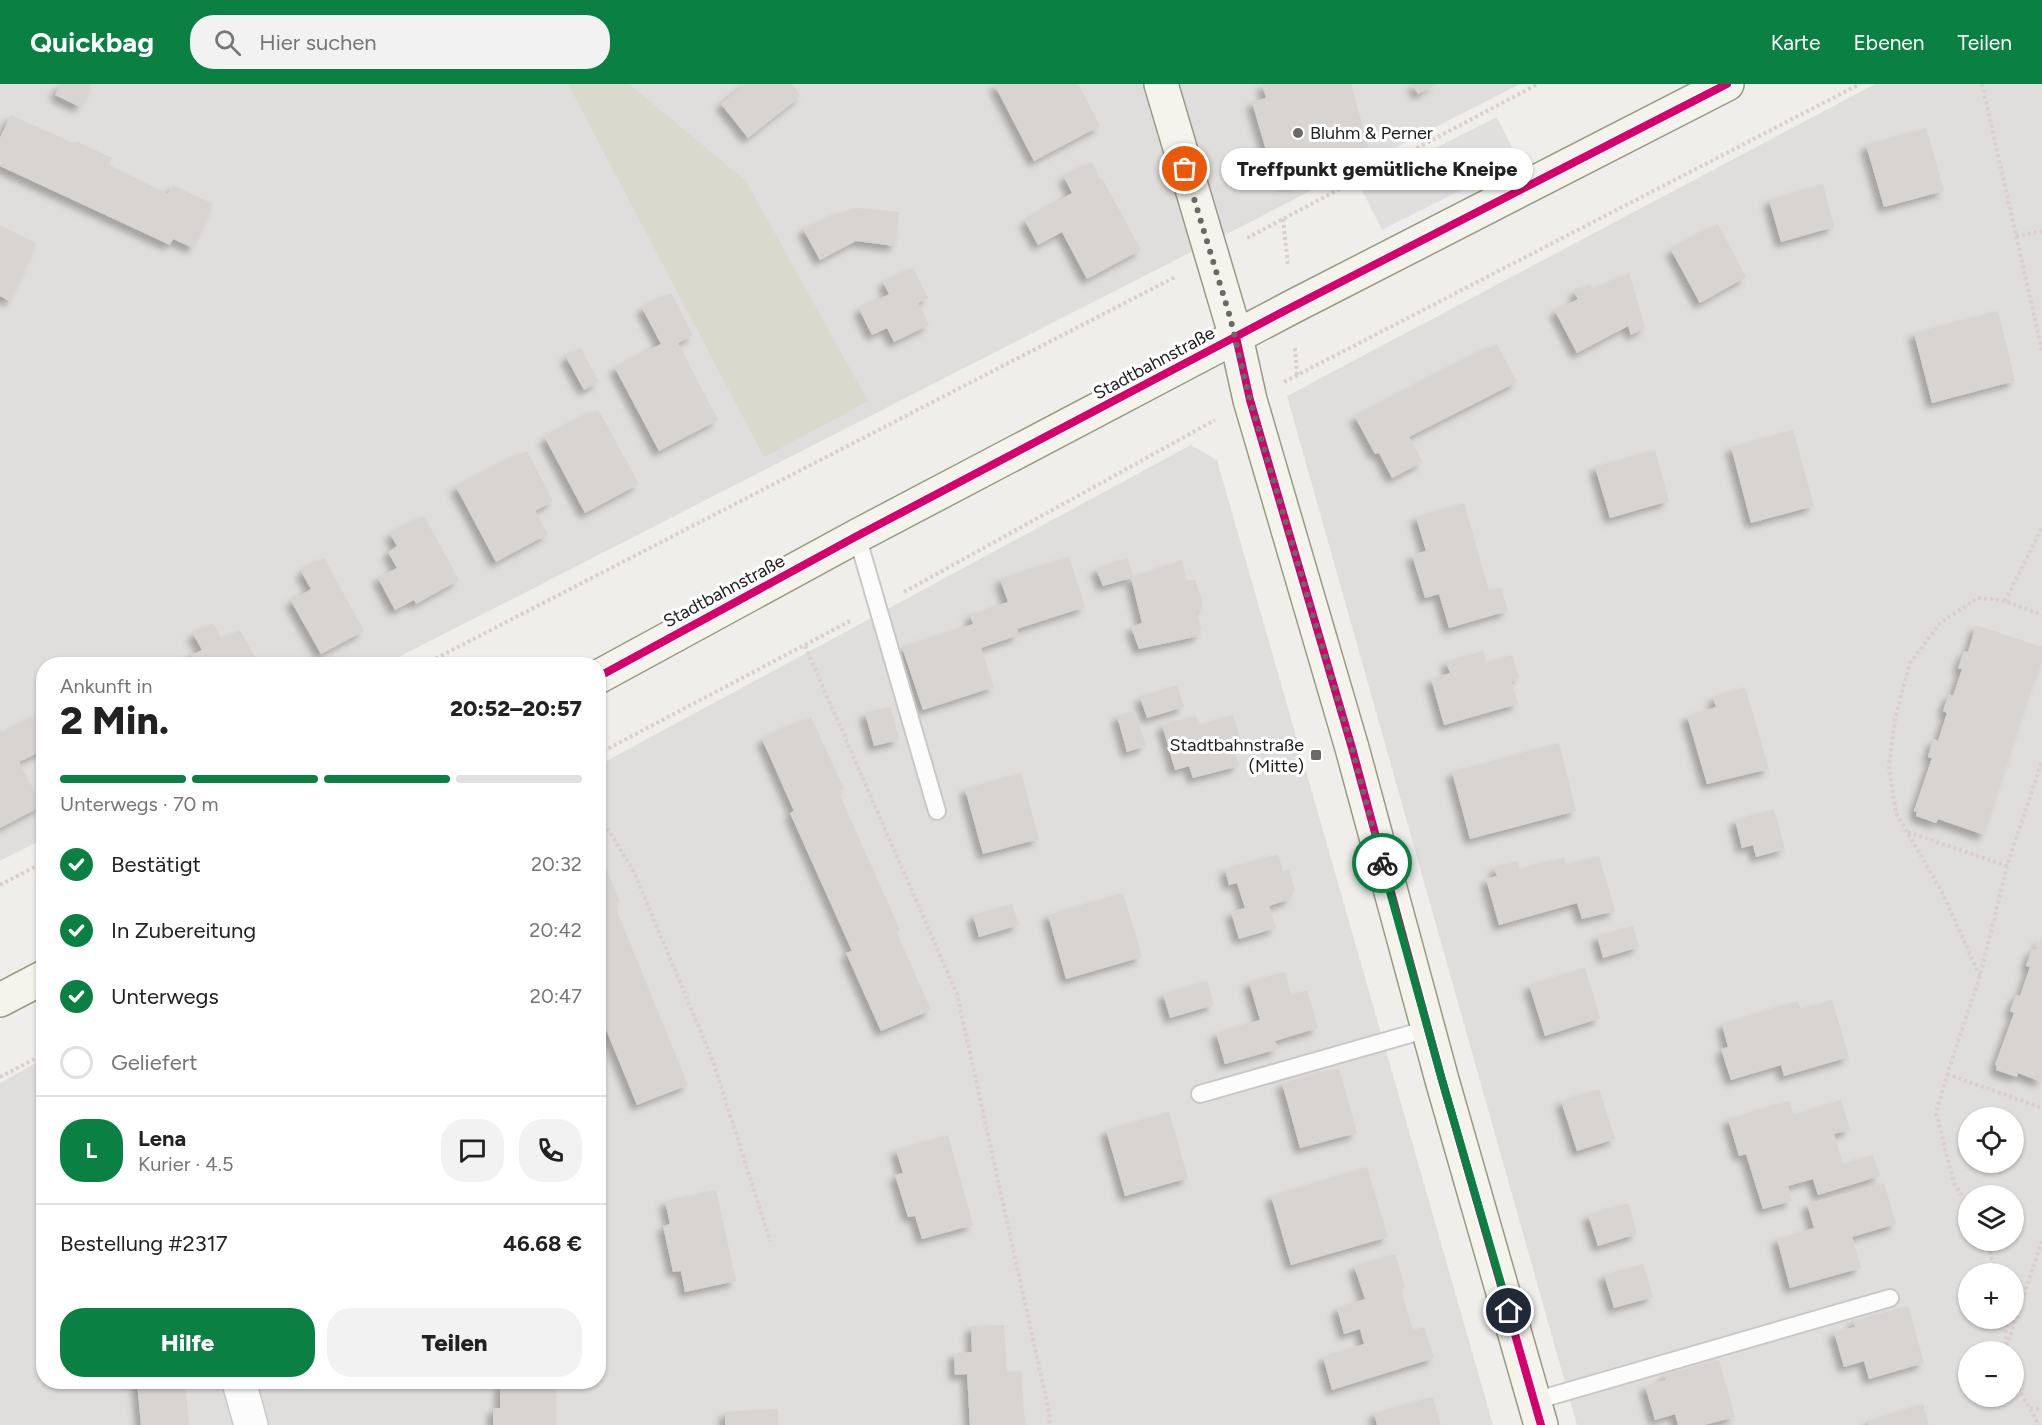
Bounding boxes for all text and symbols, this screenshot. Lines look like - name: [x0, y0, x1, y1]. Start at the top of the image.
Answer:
- search box: [190, 15, 610, 69]
- text: Quickbag: [30, 25, 154, 59]
- icon: search: [211, 26, 244, 59]
- text: Hier suchen: [259, 29, 377, 56]
- text: Karte: [1771, 30, 1820, 55]
- text: Ebenen: [1853, 30, 1925, 55]
- text: Teilen: [1958, 30, 2012, 55]
- place label: Bluhm & Perner: [1310, 122, 1433, 144]
- marker: Bluhm & Perner: [1291, 126, 1305, 140]
- pin: [1159, 143, 1210, 194]
- callout: Treffpunkt gemütliche Kneipe: [1221, 148, 1533, 190]
- icon: bag: [1168, 152, 1201, 185]
- text: Treffpunkt gemütliche Kneipe: [1237, 157, 1517, 181]
- street label: Stadtbahnstraße: [1089, 322, 1219, 404]
- street label: Stadtbahnstraße: [659, 550, 789, 632]
- text: Ankunft in: [60, 674, 152, 698]
- text: 20:52–20:57: [450, 695, 582, 722]
- text: 2 Min.: [60, 697, 169, 744]
- place label: Stadtbahnstraße (Mitte): [1169, 734, 1304, 777]
- marker: Stadtbahnstraße (Mitte): [1309, 748, 1323, 762]
- text: Unterwegs · 70 m: [60, 792, 218, 816]
- courier: [1352, 833, 1412, 893]
- icon: bike: [1366, 847, 1399, 880]
- icon: check: [60, 848, 93, 881]
- text: Bestätigt: [111, 851, 201, 878]
- text: 20:32: [531, 852, 582, 876]
- icon: check: [60, 914, 93, 947]
- text: In Zubereitung: [111, 917, 256, 944]
- text: 20:42: [529, 918, 582, 942]
- icon: check: [60, 980, 93, 1013]
- text: Unterwegs: [111, 983, 219, 1010]
- text: 20:47: [530, 984, 582, 1008]
- text: Geliefert: [111, 1049, 198, 1076]
- map controls: [1958, 1107, 2024, 1407]
- button: locate: [1958, 1107, 2024, 1173]
- button: chat: [441, 1119, 504, 1182]
- button: phone: [519, 1119, 582, 1182]
- text: Lena: [138, 1125, 186, 1152]
- text: L: [86, 1137, 97, 1164]
- text: Kurier · 4.5: [138, 1152, 233, 1176]
- button: layers: [1958, 1185, 2024, 1251]
- text: Bestellung #2317: [60, 1230, 228, 1257]
- text: 46.68 €: [503, 1230, 582, 1257]
- button: +: [1958, 1263, 2024, 1329]
- pin: [1483, 1285, 1534, 1336]
- icon: home: [1492, 1294, 1525, 1327]
- button: Hilfe: [60, 1308, 315, 1377]
- button: Teilen: [327, 1308, 582, 1377]
- button: −: [1958, 1341, 2024, 1407]

